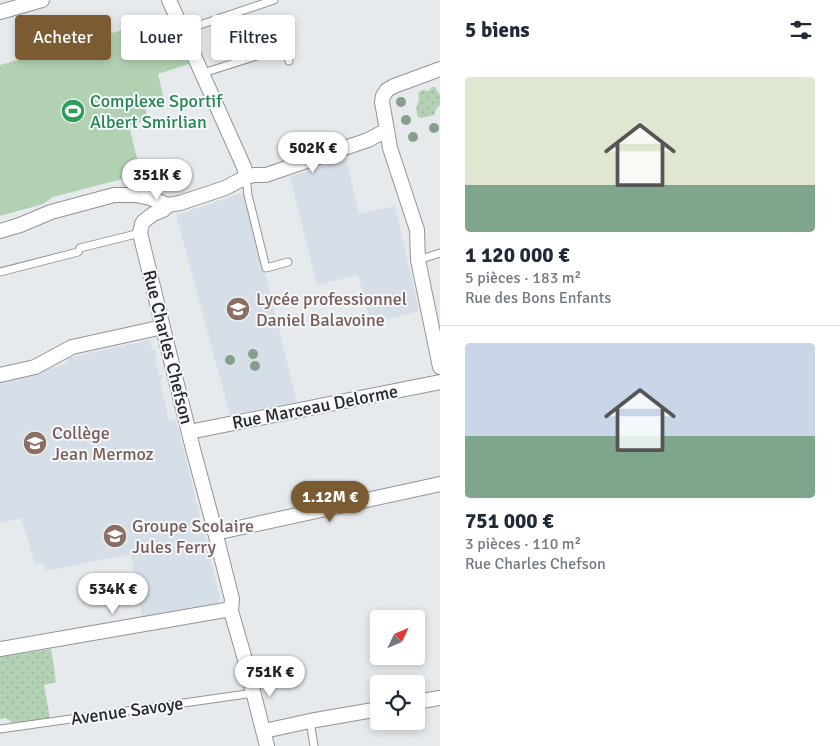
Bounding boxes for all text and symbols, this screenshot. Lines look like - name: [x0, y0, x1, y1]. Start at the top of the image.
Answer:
- chip: Acheter: [15, 15, 111, 60]
- chip: Louer: [121, 15, 201, 60]
- chip: Filtres: [211, 15, 295, 60]
- icon: filters: [787, 16, 815, 44]
- text: 5 biens: [465, 17, 530, 43]
- place label: Complexe Sportif Albert Smirlian: [90, 90, 223, 133]
- sports icon: Complexe Sportif Albert Smirlian: [60, 98, 86, 124]
- icon: home: [595, 110, 685, 200]
- pin: 502K €: [272, 132, 354, 174]
- text: 502K €: [289, 138, 337, 158]
- pin: 351K €: [116, 158, 198, 201]
- text: 351K €: [133, 165, 181, 185]
- text: 1 120 000 €: [465, 242, 570, 268]
- street label: Rue Charles Chefson: [138, 268, 198, 426]
- text: 5 pièces · 183 m²: [465, 268, 581, 288]
- place label: Lycée professionnel Daniel Balavoine: [256, 288, 407, 331]
- text: Rue des Bons Enfants: [465, 288, 611, 308]
- school or university icon: Lycée professionnel Daniel Balavoine: [225, 296, 251, 322]
- icon: home: [595, 375, 685, 465]
- street label: Rue Marceau Delorme: [230, 380, 400, 434]
- place label: Collège Jean Mermoz: [52, 422, 154, 465]
- school or university icon: Collège Jean Mermoz: [22, 430, 48, 456]
- pin: 1.12M €: [284, 480, 376, 523]
- text: 1.12M €: [302, 487, 358, 507]
- text: 751 000 €: [465, 508, 554, 534]
- place label: Groupe Scolaire Jules Ferry: [132, 515, 254, 558]
- school or university icon: Groupe Scolaire Jules Ferry: [102, 523, 128, 549]
- text: 3 pièces · 110 m²: [465, 534, 581, 554]
- text: Rue Charles Chefson: [465, 554, 606, 574]
- pin: 534K €: [72, 572, 154, 615]
- text: 534K €: [89, 579, 137, 599]
- north arrow: [370, 610, 425, 665]
- map controls: [370, 610, 425, 730]
- pin: 751K €: [229, 656, 311, 698]
- text: 751K €: [246, 662, 294, 682]
- button: locate: [370, 675, 425, 730]
- street label: Avenue Savoye: [69, 692, 185, 730]

